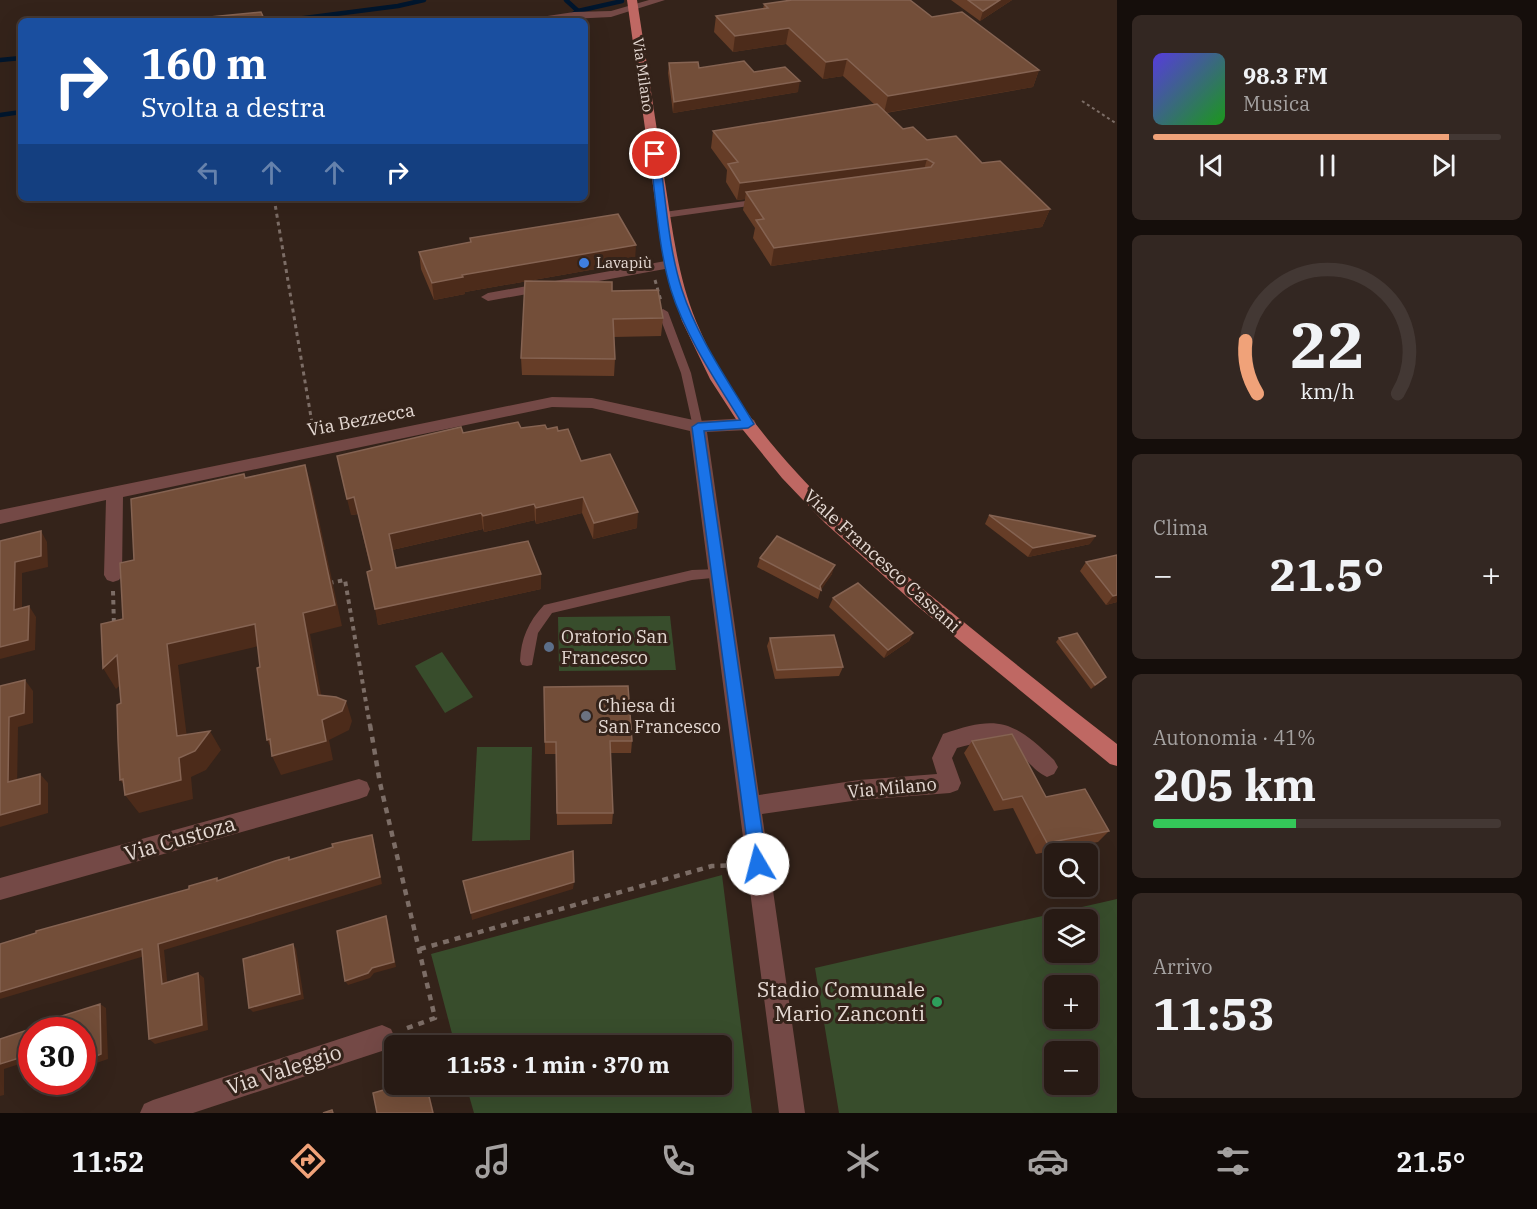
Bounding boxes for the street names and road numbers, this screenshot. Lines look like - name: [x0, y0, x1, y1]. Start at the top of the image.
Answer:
- street label: Via Milano: [629, 37, 658, 113]
- street label: Via Bezzecca: [305, 398, 417, 441]
- street label: Viale Francesco Cassani: [799, 484, 966, 637]
- street label: Via Milano: [846, 772, 938, 803]
- street label: Via Custoza: [121, 809, 239, 867]
- street label: Via Valeggio: [223, 1037, 345, 1101]

